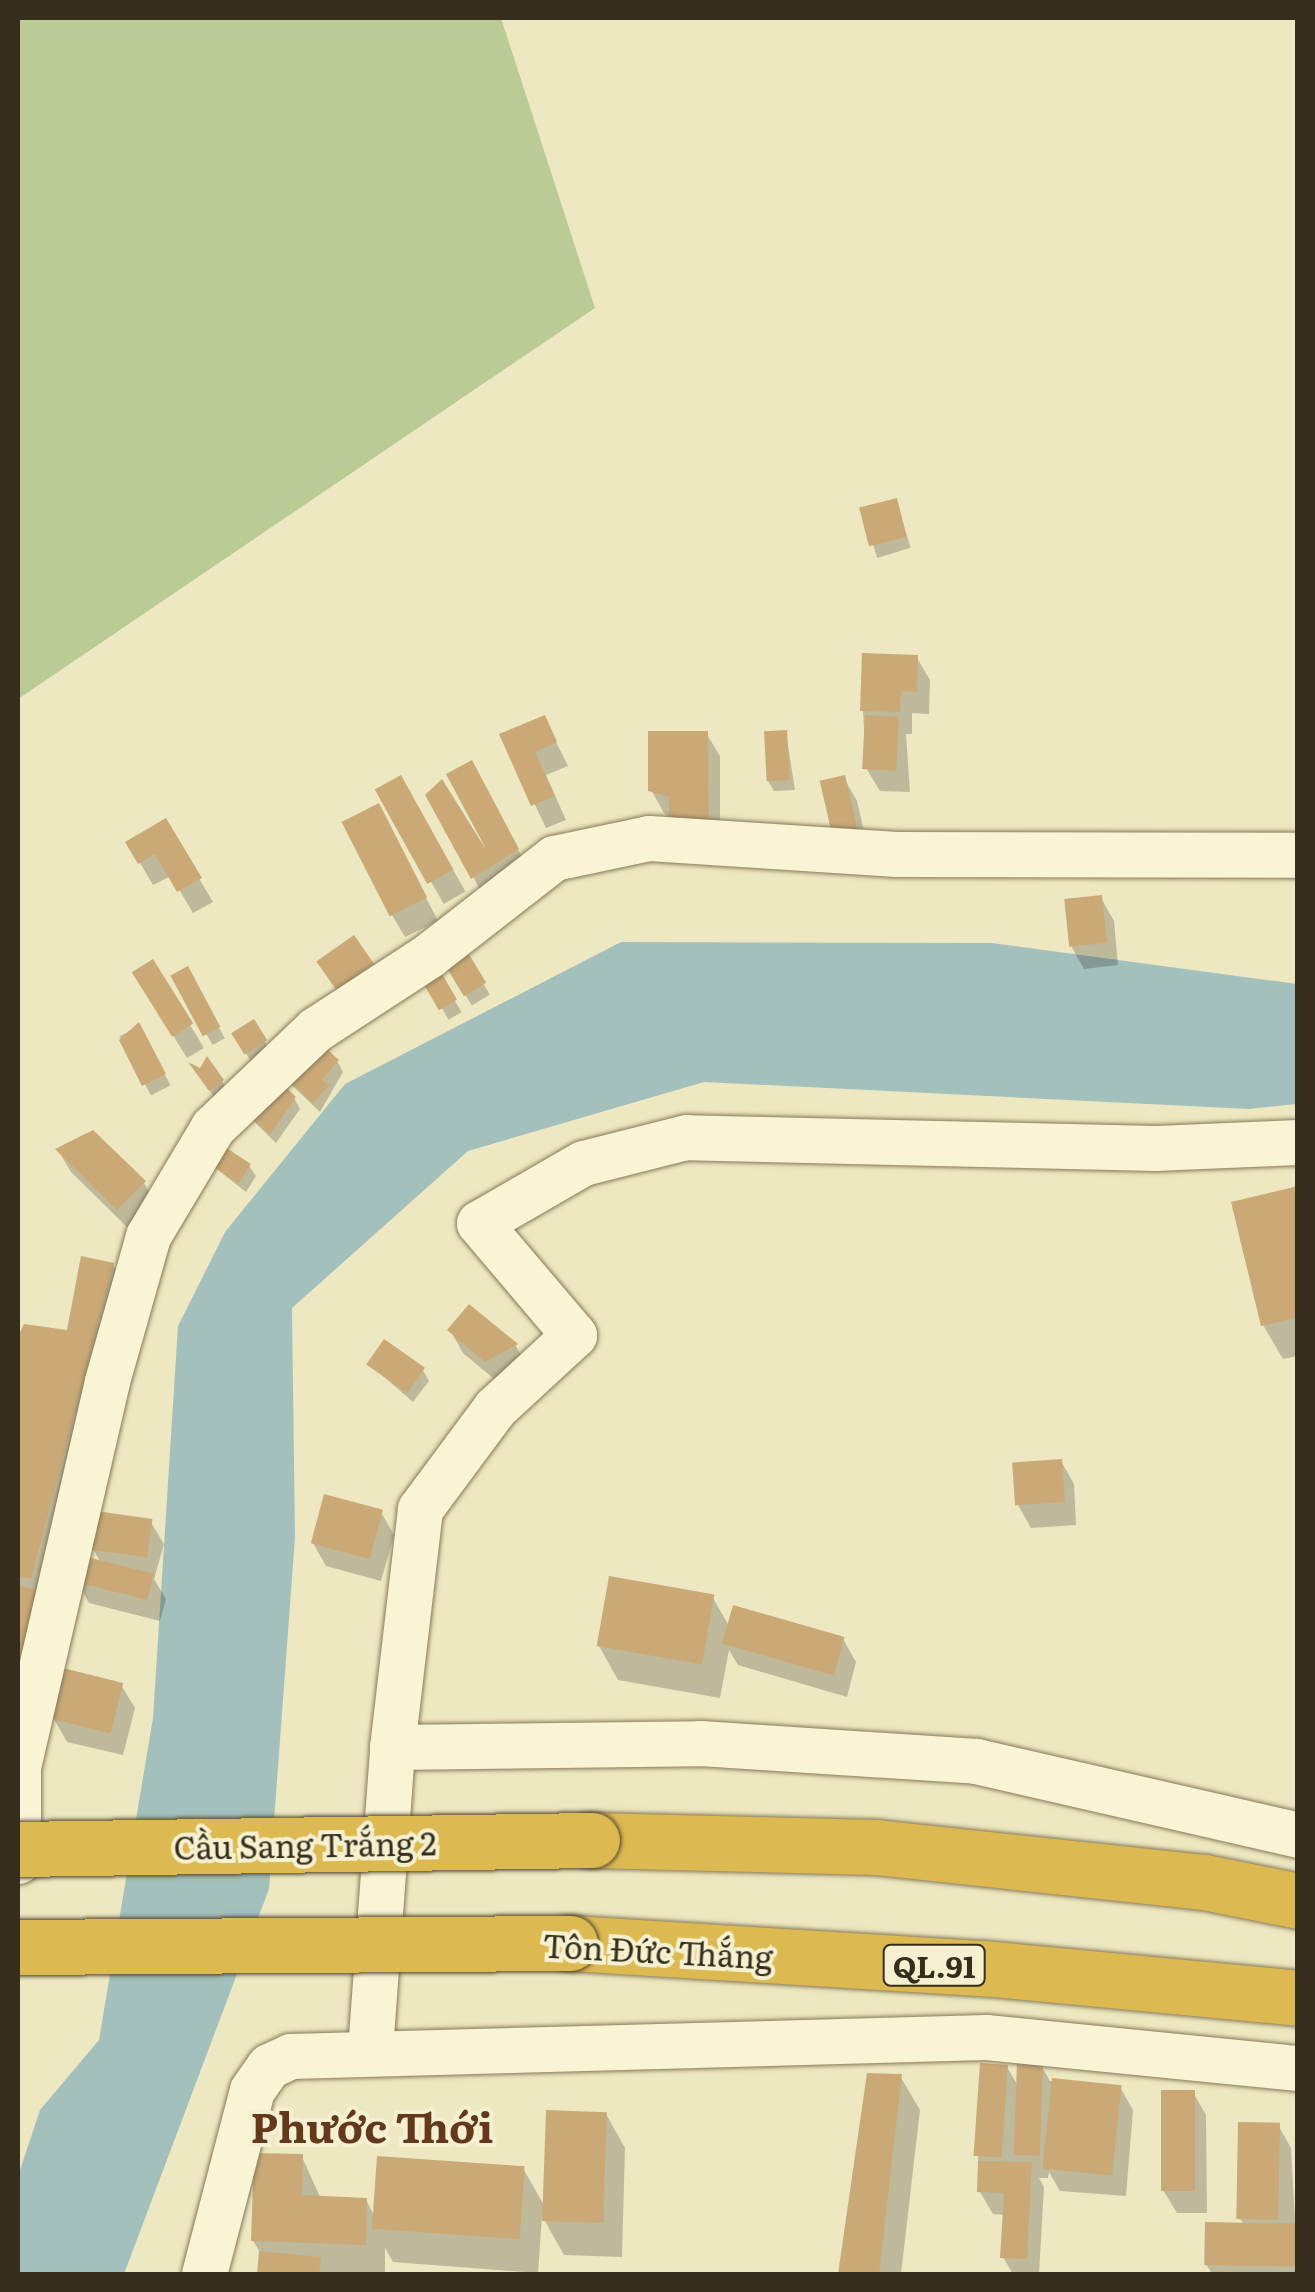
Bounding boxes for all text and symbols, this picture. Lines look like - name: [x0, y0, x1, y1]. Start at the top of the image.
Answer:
- street label: Cầu Sang Trắng 2: [173, 1823, 437, 1865]
- street label: Tôn Đức Thắng: [542, 1925, 774, 1975]
- road number: QL.91: [882, 1940, 986, 1990]
- district label: Phước Thới: [251, 2100, 493, 2150]

